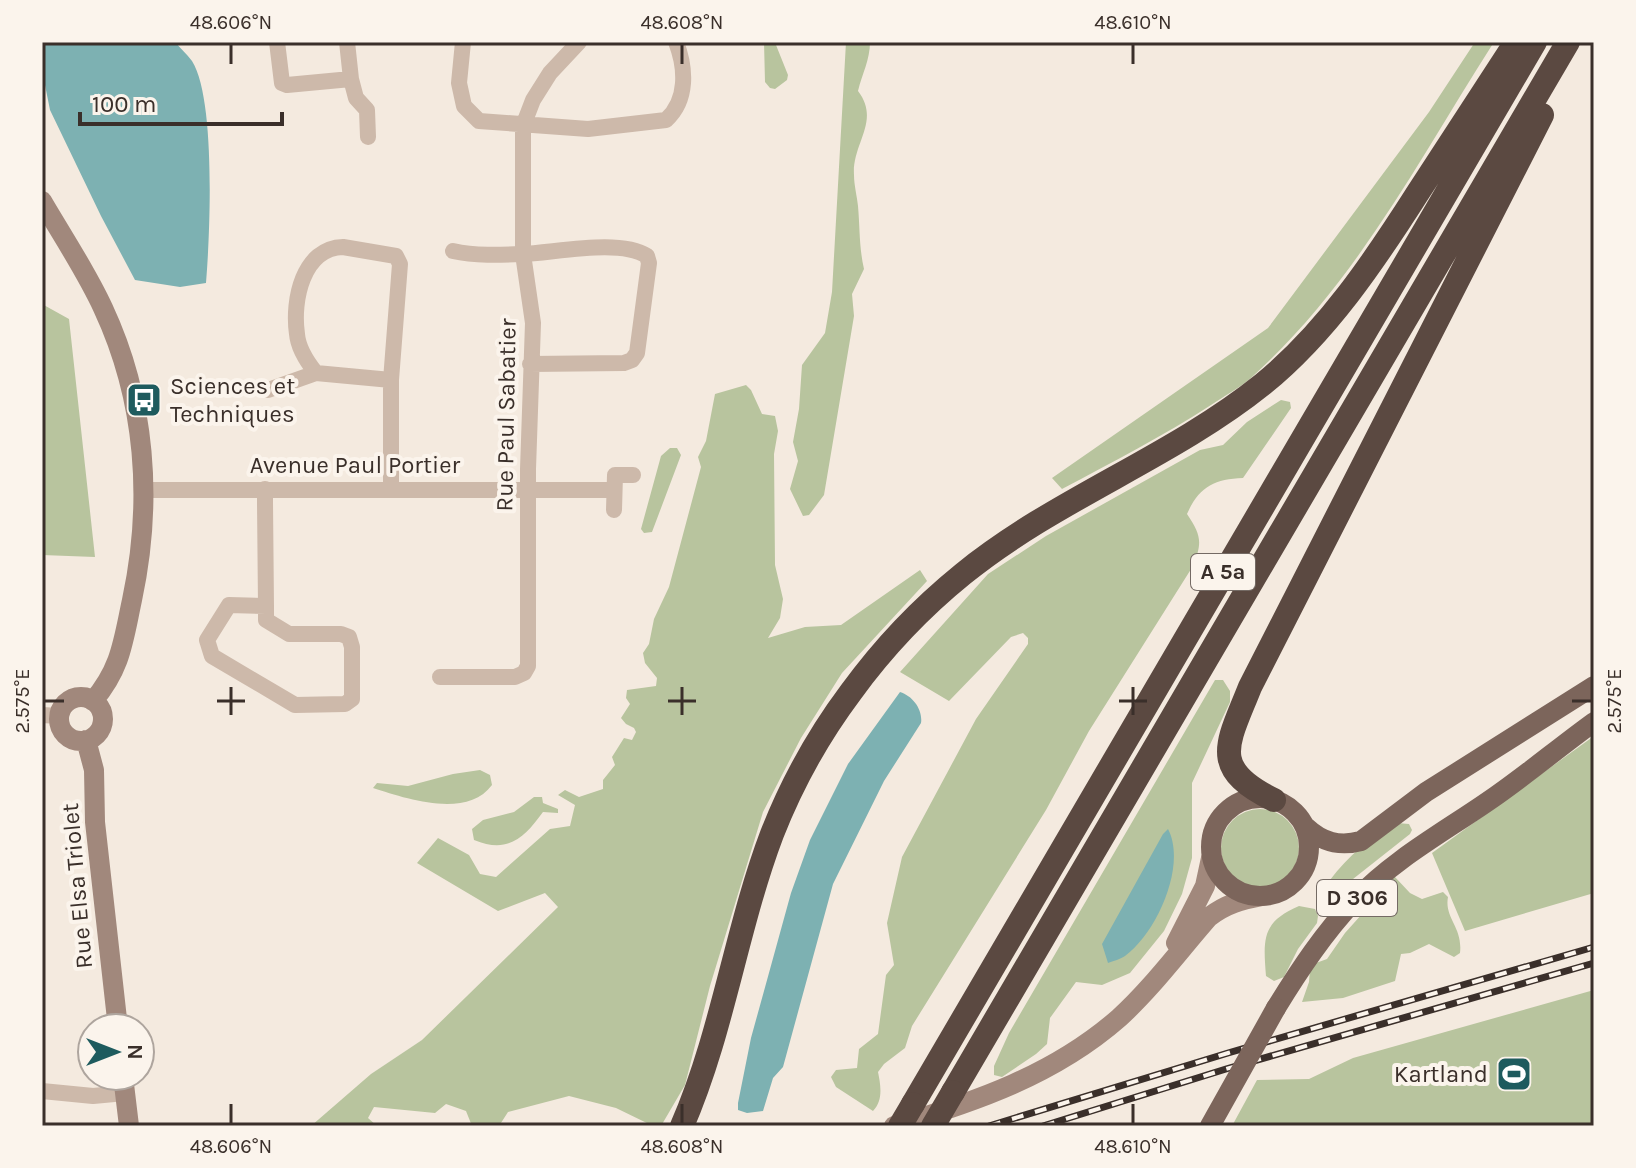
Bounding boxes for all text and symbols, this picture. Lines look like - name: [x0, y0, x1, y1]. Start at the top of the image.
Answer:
- text: 48.606°N: [190, 11, 272, 34]
- text: 48.608°N: [640, 11, 724, 34]
- text: 48.610°N: [1094, 11, 1172, 34]
- scale bar: [80, 76, 282, 126]
- text: 100 m: [92, 90, 157, 118]
- street label: Rue Paul Sabatier: [490, 318, 522, 512]
- place label: Sciences et Techniques: [170, 372, 295, 428]
- bus stop icon: Sciences et Techniques: [125, 381, 163, 419]
- street label: Avenue Paul Portier: [250, 451, 461, 479]
- road number: A 5a: [1191, 554, 1255, 590]
- text: 2.575°E: [11, 668, 34, 734]
- text: 2.575°E: [1603, 668, 1626, 734]
- street label: Rue Elsa Triolet: [56, 802, 98, 970]
- road number: D 306: [1317, 880, 1397, 916]
- north arrow: [76, 1012, 156, 1092]
- text: N: [122, 1044, 148, 1060]
- sports icon: Kartland: [1495, 1055, 1533, 1093]
- place label: Kartland: [1394, 1060, 1488, 1088]
- text: 48.606°N: [190, 1135, 272, 1158]
- text: 48.608°N: [640, 1135, 724, 1158]
- text: 48.610°N: [1094, 1135, 1172, 1158]

